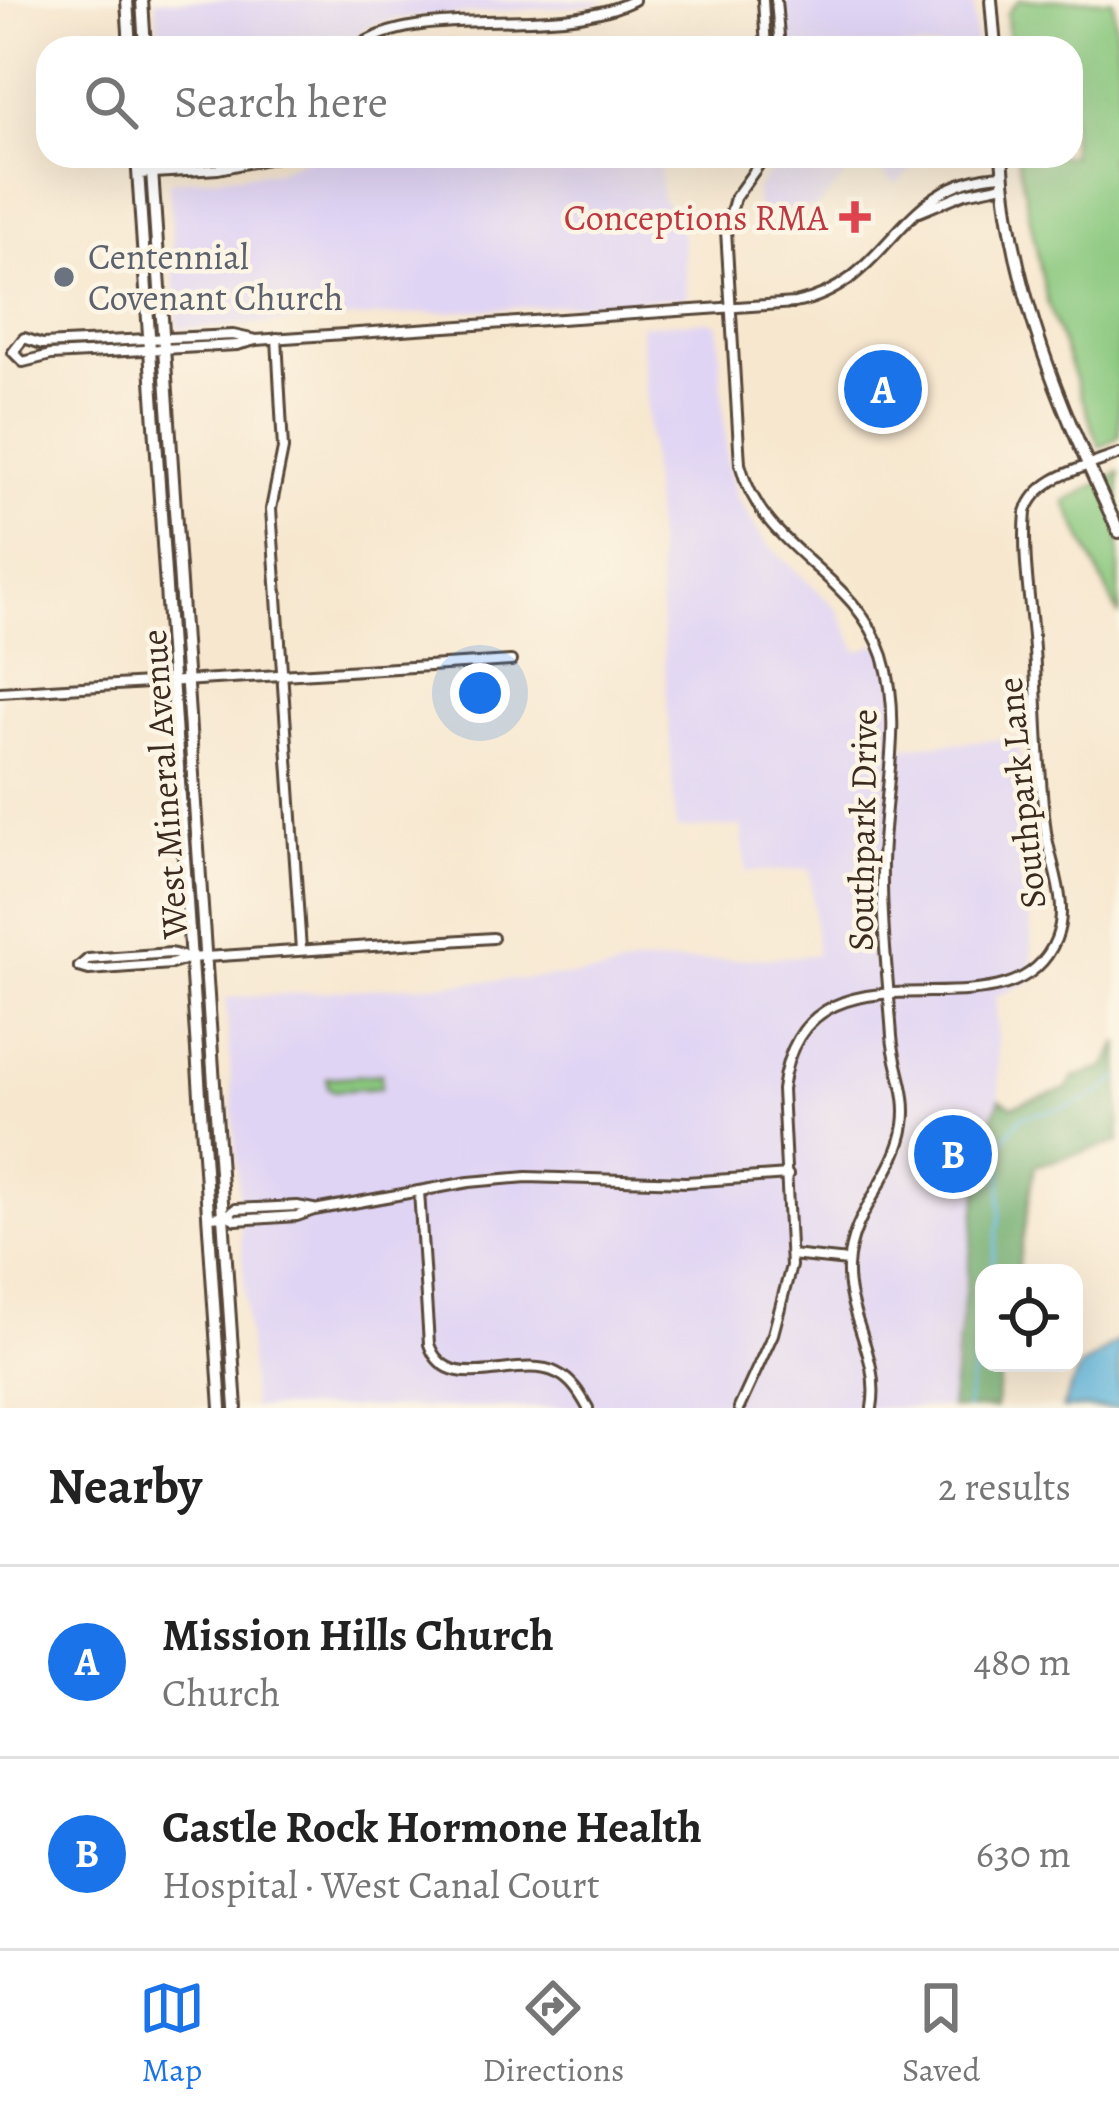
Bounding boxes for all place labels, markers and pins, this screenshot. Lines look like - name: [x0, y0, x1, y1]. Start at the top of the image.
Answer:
- place label: Conceptions RMA: [564, 193, 829, 242]
- marker: Conceptions RMA: [839, 201, 871, 233]
- place label: Centennial Covenant Church: [88, 232, 343, 322]
- marker: Centennial Covenant Church: [51, 264, 77, 290]
- pin: A: [844, 344, 922, 434]
- pin: B: [914, 1109, 992, 1199]

